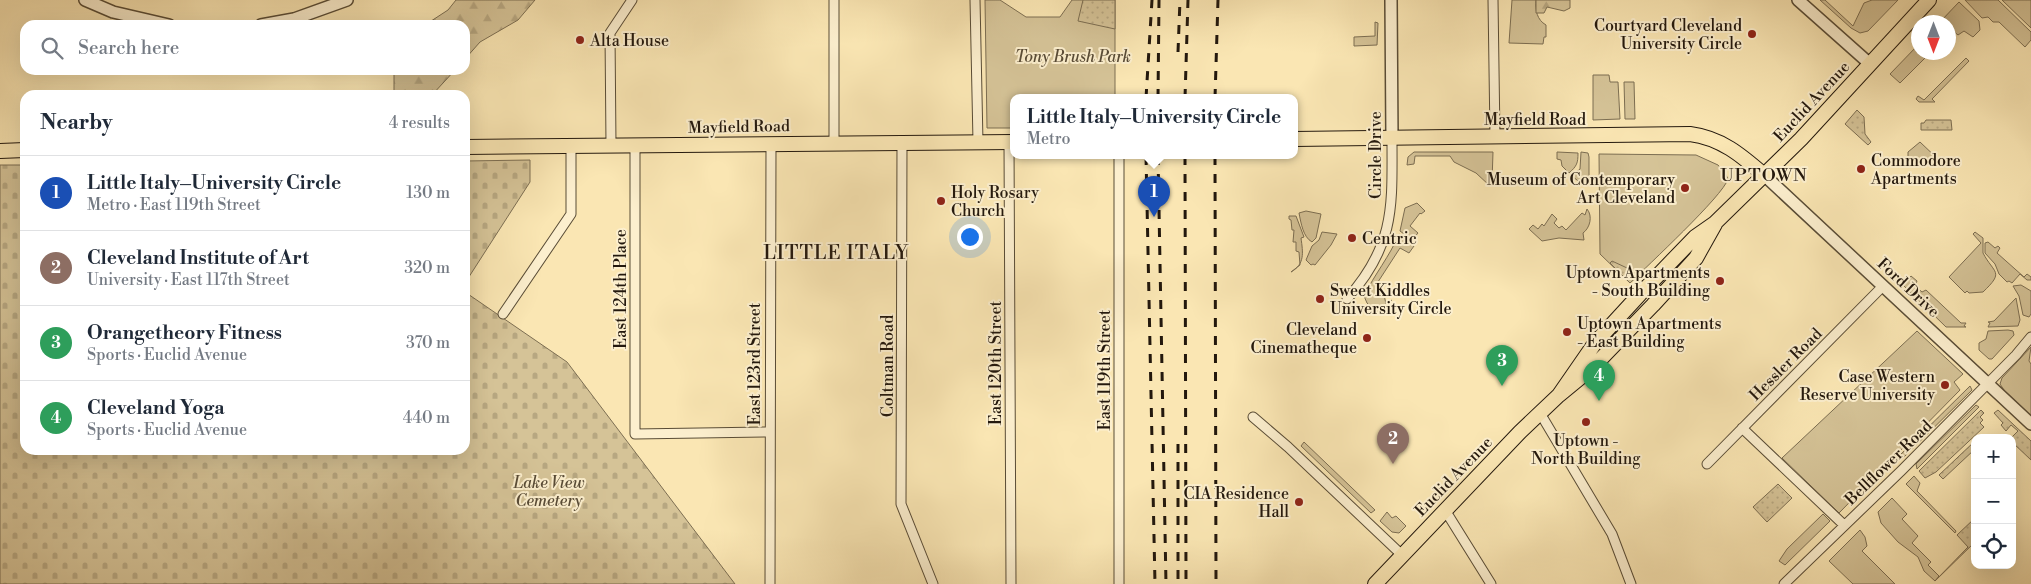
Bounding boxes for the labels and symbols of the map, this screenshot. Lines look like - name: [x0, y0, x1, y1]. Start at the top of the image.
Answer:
- north arrow: [1911, 15, 1956, 60]
- place label: Courtyard Cleveland University Circle: [1594, 16, 1742, 54]
- marker: Courtyard Cleveland University Circle: [1746, 28, 1758, 40]
- place label: Alta House: [589, 31, 669, 51]
- marker: Alta House: [574, 34, 586, 46]
- park label: Tony Brush Park: [1015, 47, 1131, 67]
- street label: Euclid Avenue: [1769, 57, 1854, 146]
- street label: Mayfield Road: [1484, 110, 1586, 130]
- street label: Circle Drive: [1366, 111, 1386, 199]
- street label: Mayfield Road: [688, 116, 790, 138]
- place label: Commodore Apartments: [1870, 151, 1961, 189]
- marker: Commodore Apartments: [1855, 163, 1867, 175]
- district label: UPTOWN: [1720, 164, 1808, 187]
- place label: Museum of Contemporary Art Cleveland: [1487, 170, 1675, 208]
- pin: 1: [1138, 176, 1170, 217]
- marker: Museum of Contemporary Art Cleveland: [1679, 182, 1691, 194]
- place label: Holy Rosary Church: [951, 183, 1039, 221]
- marker: Holy Rosary Church: [935, 195, 947, 207]
- your location: [957, 224, 983, 250]
- street label: East 124th Place: [611, 229, 631, 349]
- place label: Centric: [1362, 229, 1417, 249]
- marker: Centric: [1346, 232, 1358, 244]
- district label: LITTLE ITALY: [763, 241, 909, 265]
- street label: Ford Drive: [1873, 254, 1944, 322]
- place label: Uptown Apartments - South Building: [1566, 263, 1711, 301]
- marker: Uptown Apartments - South Building: [1714, 275, 1726, 287]
- place label: Sweet Kiddles University Circle: [1330, 281, 1452, 319]
- marker: Sweet Kiddles University Circle: [1314, 293, 1326, 305]
- street label: East 120th Street: [986, 300, 1006, 425]
- street label: East 123rd Street: [745, 302, 765, 426]
- street label: East 119th Street: [1095, 309, 1115, 430]
- place label: Uptown Apartments - East Building: [1577, 314, 1721, 352]
- street label: Coltman Road: [878, 315, 898, 417]
- place label: Cleveland Cinematheque: [1250, 320, 1357, 358]
- street label: Hessler Road: [1745, 324, 1826, 405]
- marker: Uptown Apartments - East Building: [1561, 326, 1573, 338]
- marker: Cleveland Cinematheque: [1361, 332, 1373, 344]
- pin: 3: [1486, 345, 1518, 386]
- pin: 4: [1583, 360, 1615, 401]
- place label: Case Western Reserve University: [1800, 367, 1935, 405]
- marker: Case Western Reserve University: [1939, 379, 1951, 391]
- marker: Uptown - North Building: [1580, 416, 1592, 428]
- street label: Bellflower Road: [1840, 416, 1936, 510]
- pin: 2: [1377, 423, 1409, 464]
- place label: Uptown - North Building: [1531, 431, 1641, 469]
- street label: Euclid Avenue: [1411, 433, 1497, 521]
- park label: Lake View Cemetery: [512, 473, 585, 511]
- place label: CIA Residence Hall: [1184, 484, 1289, 522]
- marker: CIA Residence Hall: [1293, 496, 1305, 508]

